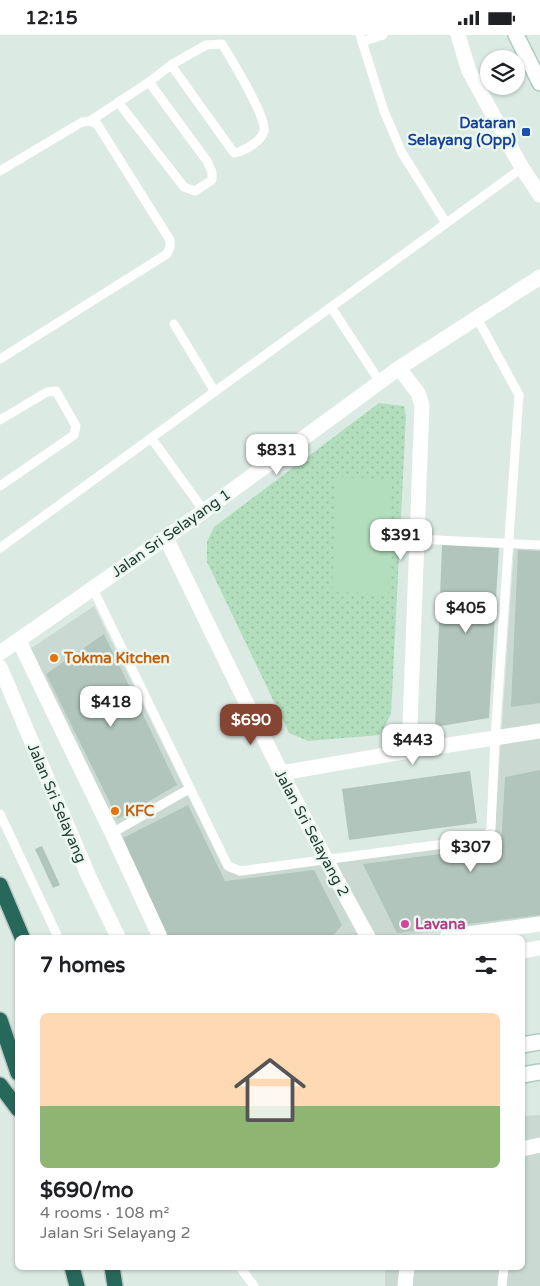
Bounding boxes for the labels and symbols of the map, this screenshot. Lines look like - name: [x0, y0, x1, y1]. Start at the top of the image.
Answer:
- place label: Dataran Selayang (Opp): [408, 114, 516, 150]
- marker: Dataran Selayang (Opp): [520, 126, 532, 138]
- pin: $831: [247, 433, 307, 476]
- street label: Jalan Sri Selayang 1: [108, 485, 234, 581]
- pin: $391: [371, 519, 431, 561]
- pin: $405: [436, 591, 496, 634]
- place label: Tokma Kitchen: [63, 649, 170, 667]
- marker: Tokma Kitchen: [48, 652, 60, 664]
- pin: $418: [81, 685, 141, 728]
- pin: $690: [221, 703, 281, 746]
- pin: $443: [383, 723, 443, 766]
- street label: Jalan Sri Selayang: [24, 741, 90, 865]
- street label: Jalan Sri Selayang 2: [271, 766, 353, 900]
- place label: KFC: [125, 802, 155, 820]
- marker: KFC: [109, 805, 121, 817]
- pin: $307: [441, 831, 501, 873]
- place label: Lavana: [415, 915, 466, 933]
- marker: Lavana: [399, 918, 411, 930]

